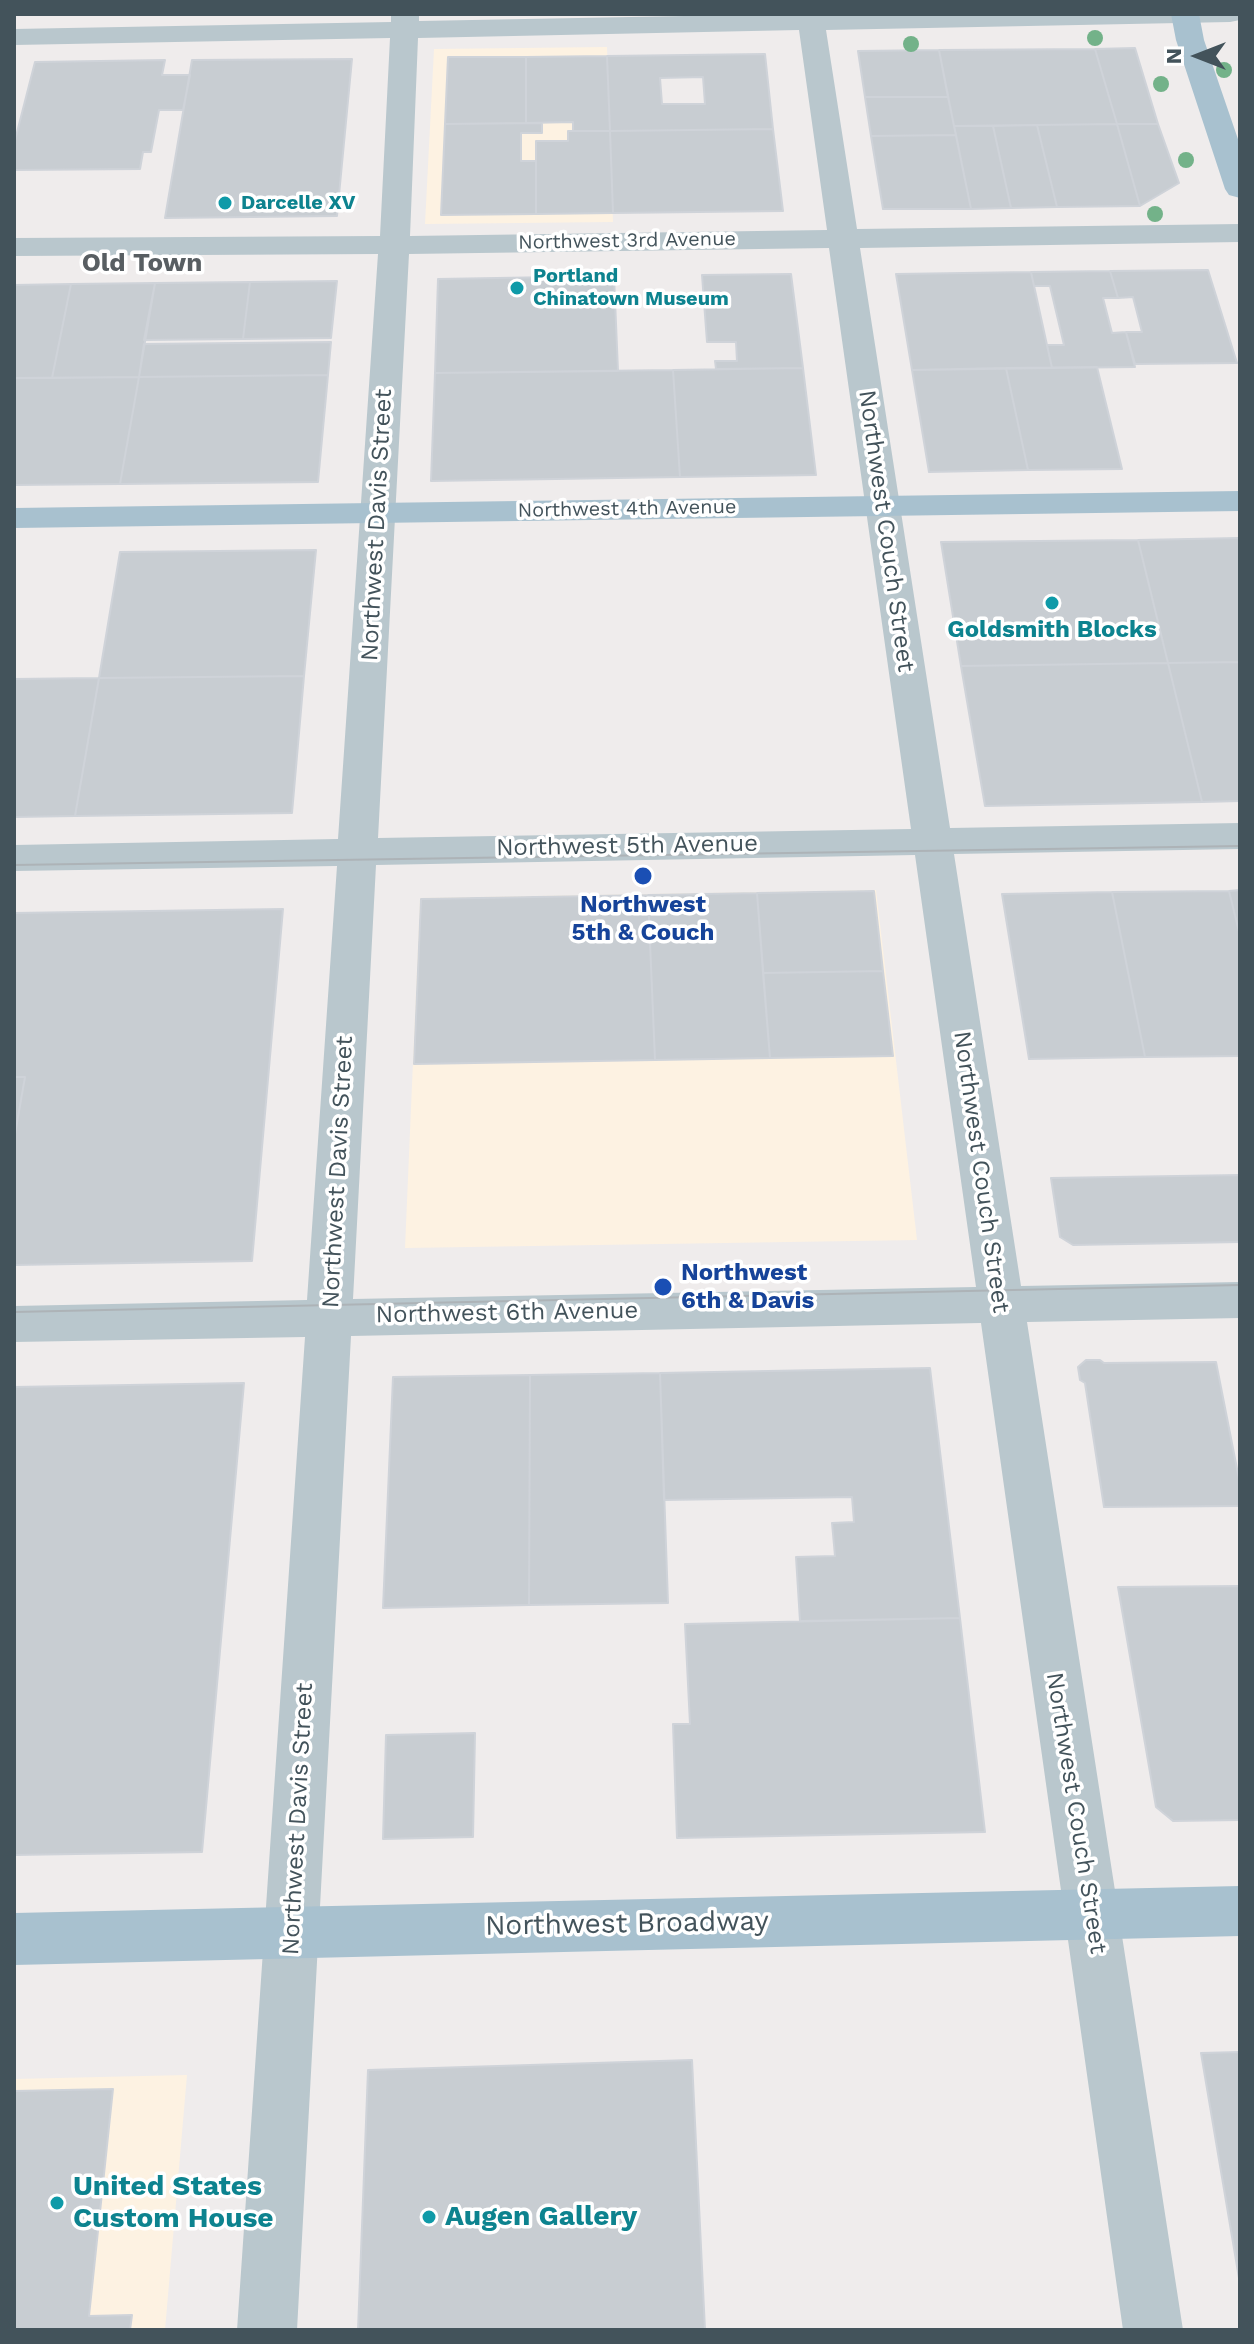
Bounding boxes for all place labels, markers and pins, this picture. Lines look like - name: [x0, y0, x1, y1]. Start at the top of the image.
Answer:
- place label: Darcelle XV: [241, 191, 356, 215]
- marker: Darcelle XV: [216, 194, 234, 212]
- place label: Portland Chinatown Museum: [533, 264, 729, 311]
- marker: Portland Chinatown Museum: [508, 279, 526, 297]
- marker: Goldsmith Blocks: [1043, 594, 1061, 612]
- place label: Goldsmith Blocks: [947, 616, 1157, 644]
- marker: Northwest 5th & Couch: [632, 865, 654, 887]
- place label: Northwest 5th & Couch: [572, 891, 714, 947]
- place label: Northwest 6th & Davis: [681, 1259, 814, 1315]
- marker: Northwest 6th & Davis: [652, 1276, 674, 1298]
- place label: United States Custom House: [73, 2170, 274, 2236]
- marker: United States Custom House: [48, 2194, 66, 2212]
- place label: Augen Gallery: [445, 2200, 637, 2234]
- marker: Augen Gallery: [420, 2208, 438, 2226]

